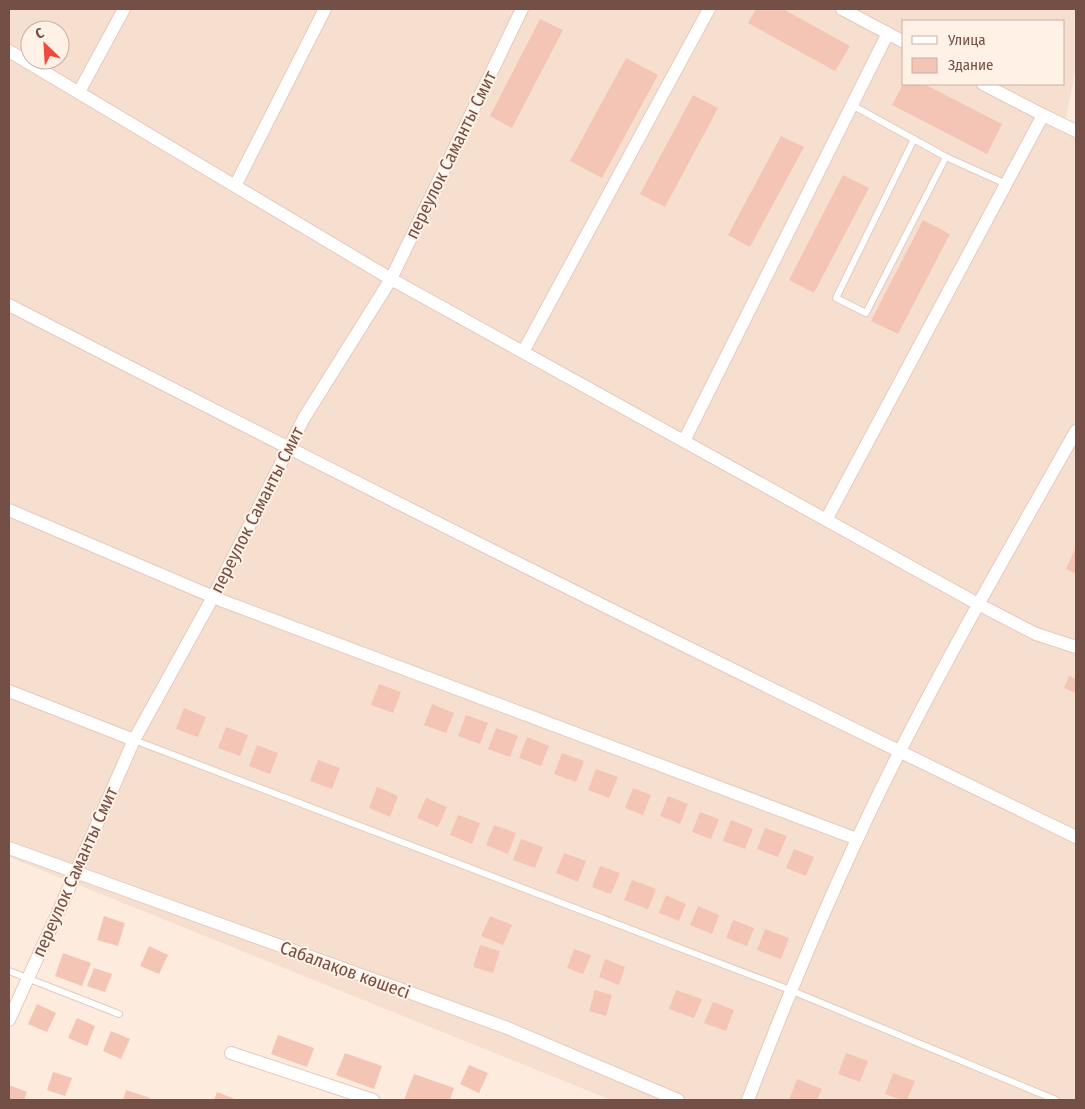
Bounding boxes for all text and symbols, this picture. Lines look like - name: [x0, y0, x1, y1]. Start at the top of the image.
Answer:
- north arrow: [20, 20, 70, 70]
- legend: [902, 20, 1065, 85]
- text: С: [33, 24, 47, 43]
- text: Улица: [947, 31, 986, 49]
- text: Здание: [948, 56, 994, 74]
- street label: переулок Саманты Смит: [401, 67, 501, 242]
- street label: переулок Саманты Смит: [205, 423, 309, 597]
- street label: переулок Саманты Смит: [28, 783, 123, 960]
- street label: Сабалақов көшесі: [277, 936, 413, 1004]

